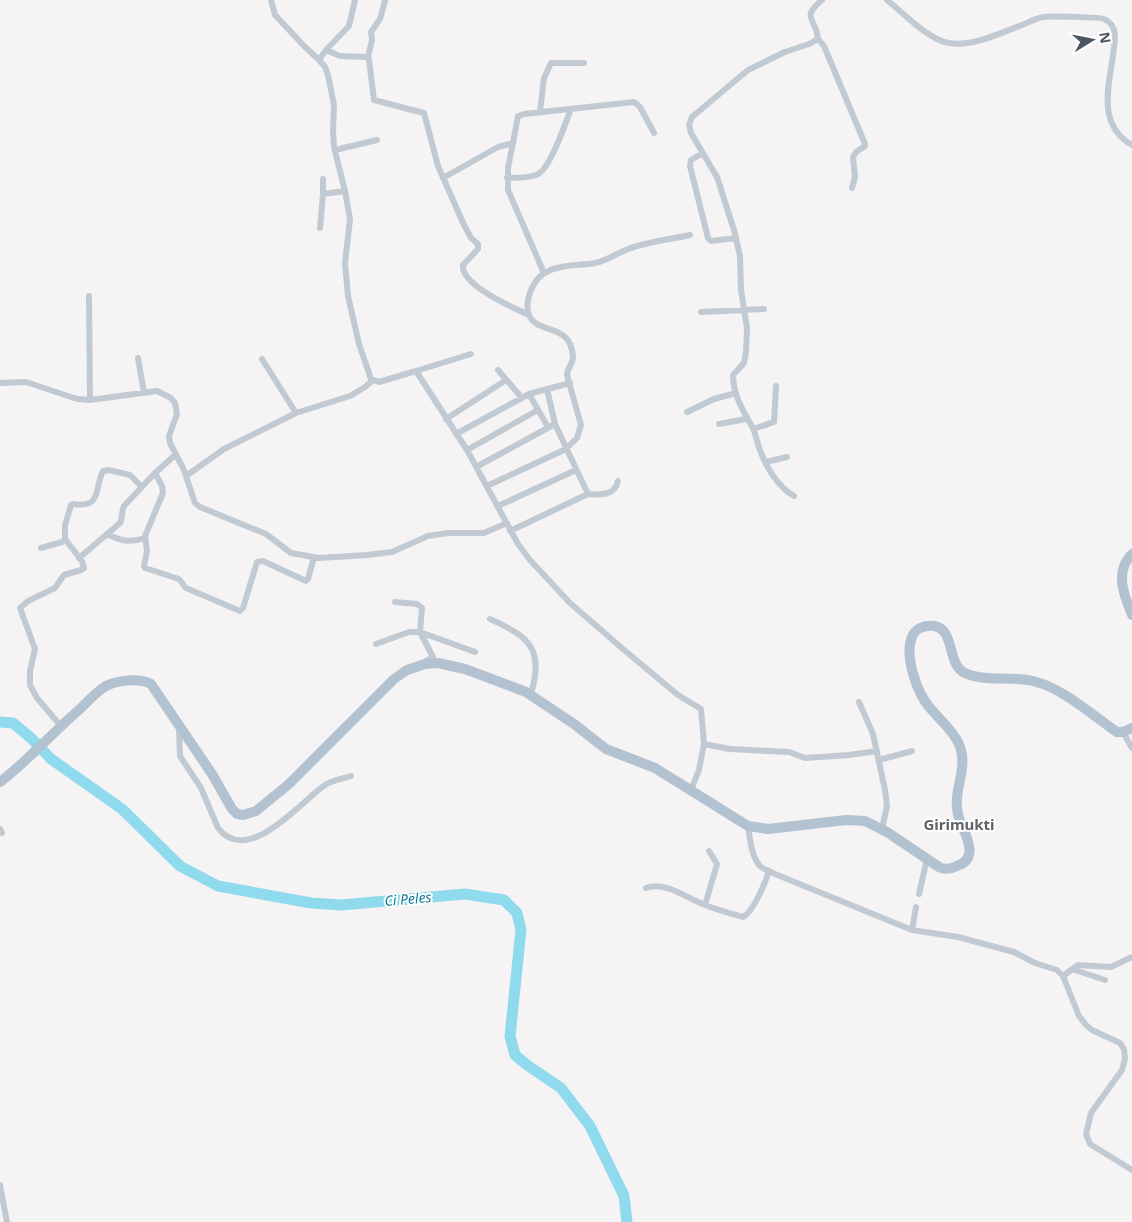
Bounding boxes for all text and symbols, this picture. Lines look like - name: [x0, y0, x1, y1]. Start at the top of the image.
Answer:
- north arrow: [1067, 15, 1117, 65]
- text: N: [1095, 30, 1116, 45]
- district label: Girimukti: [923, 814, 995, 834]
- water label: Ci Peles: [384, 887, 432, 910]

